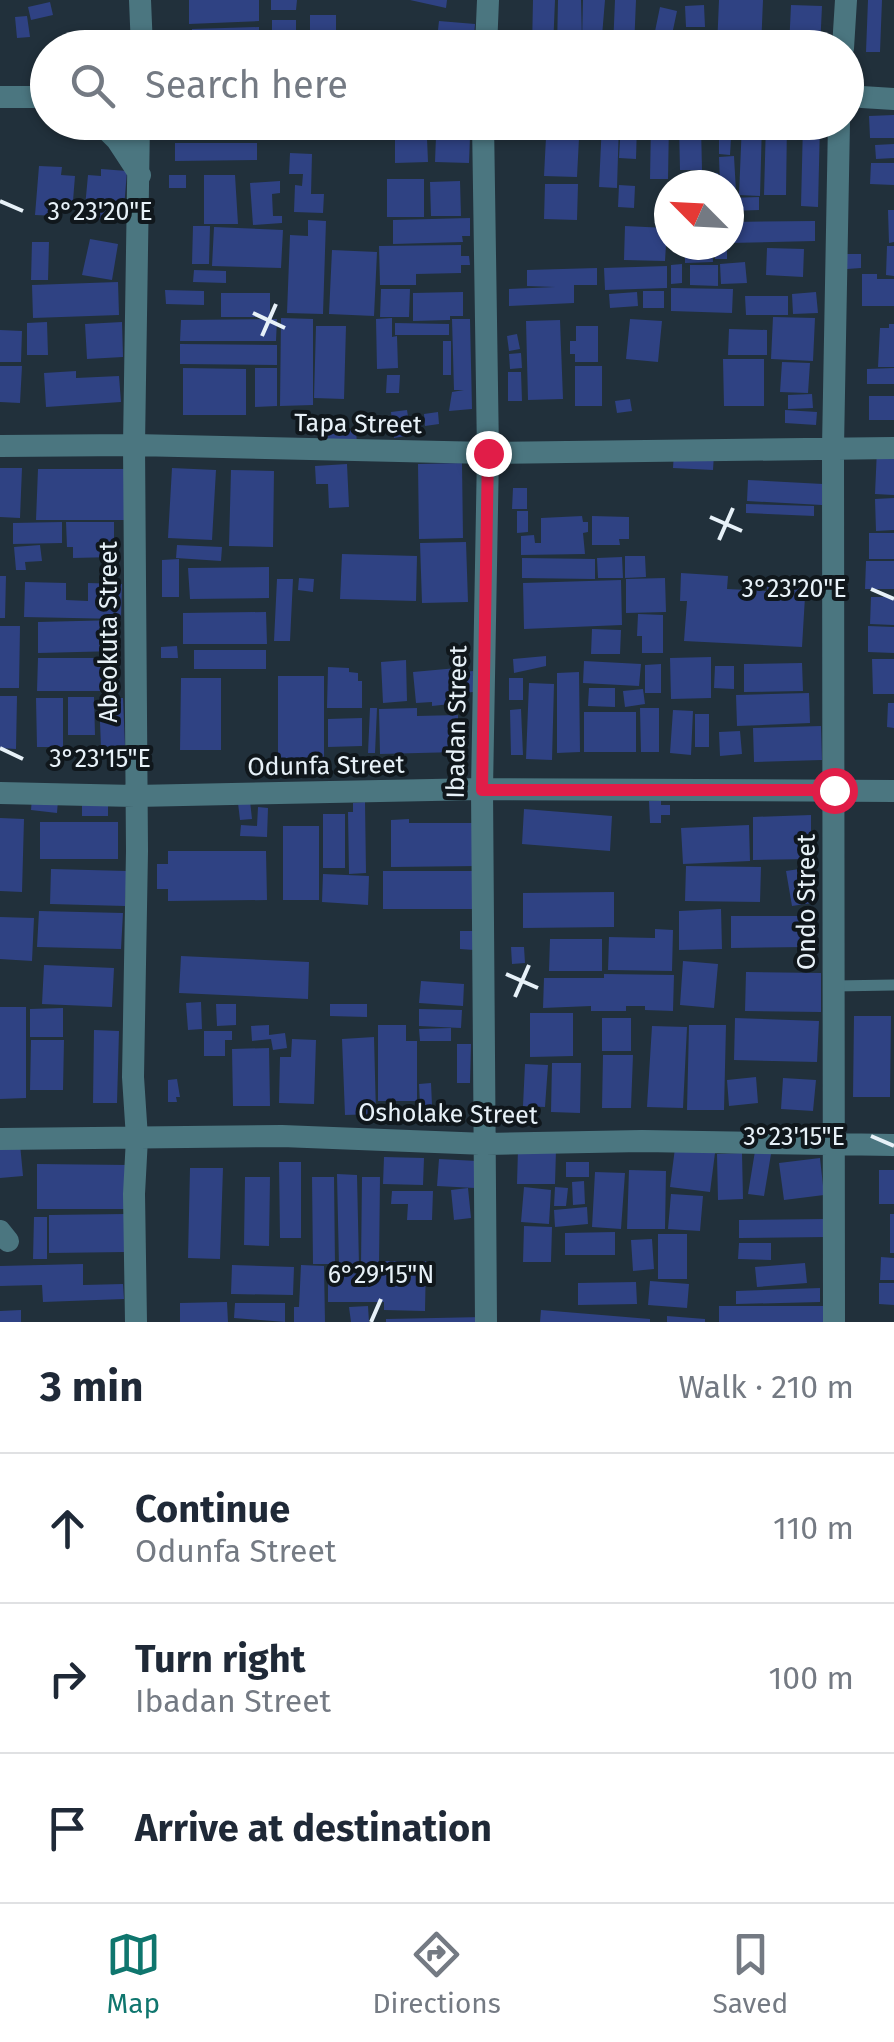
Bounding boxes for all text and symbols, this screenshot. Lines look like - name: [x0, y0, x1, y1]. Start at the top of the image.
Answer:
- search box: [30, 30, 864, 140]
- icon: search: [65, 58, 120, 113]
- text: Search here: [145, 62, 348, 108]
- north arrow: [654, 170, 744, 260]
- text: 3°23'20"E: [47, 197, 153, 227]
- street label: Tapa Street: [294, 408, 423, 440]
- route end: [466, 431, 512, 477]
- street label: Abeokuta Street: [94, 540, 124, 723]
- text: 3°23'20"E: [741, 574, 847, 604]
- street label: Ibadan Street: [441, 644, 473, 799]
- text: 3°23'15"E: [49, 744, 151, 774]
- street label: Odunfa Street: [247, 750, 406, 782]
- route start: [812, 768, 858, 814]
- street label: Ondo Street: [792, 833, 822, 970]
- street label: Osholake Street: [358, 1097, 539, 1131]
- text: 3°23'15"E: [743, 1122, 845, 1152]
- text: 6°29'15"N: [328, 1260, 434, 1290]
- text: 3 min: [40, 1362, 143, 1412]
- text: Walk · 210 m: [678, 1368, 854, 1406]
- text: Continue: [135, 1486, 290, 1532]
- icon: ahead: [40, 1501, 95, 1556]
- text: 110 m: [773, 1509, 854, 1547]
- text: Odunfa Street: [135, 1532, 336, 1570]
- text: Turn right: [135, 1636, 305, 1682]
- icon: right: [40, 1651, 95, 1706]
- text: 100 m: [769, 1659, 854, 1697]
- text: Ibadan Street: [135, 1682, 331, 1720]
- icon: arrive: [40, 1801, 95, 1856]
- text: Arrive at destination: [135, 1805, 492, 1851]
- tab: Map: [106, 1927, 161, 2020]
- tab: Directions: [372, 1927, 501, 2020]
- tab: Saved: [712, 1927, 788, 2020]

